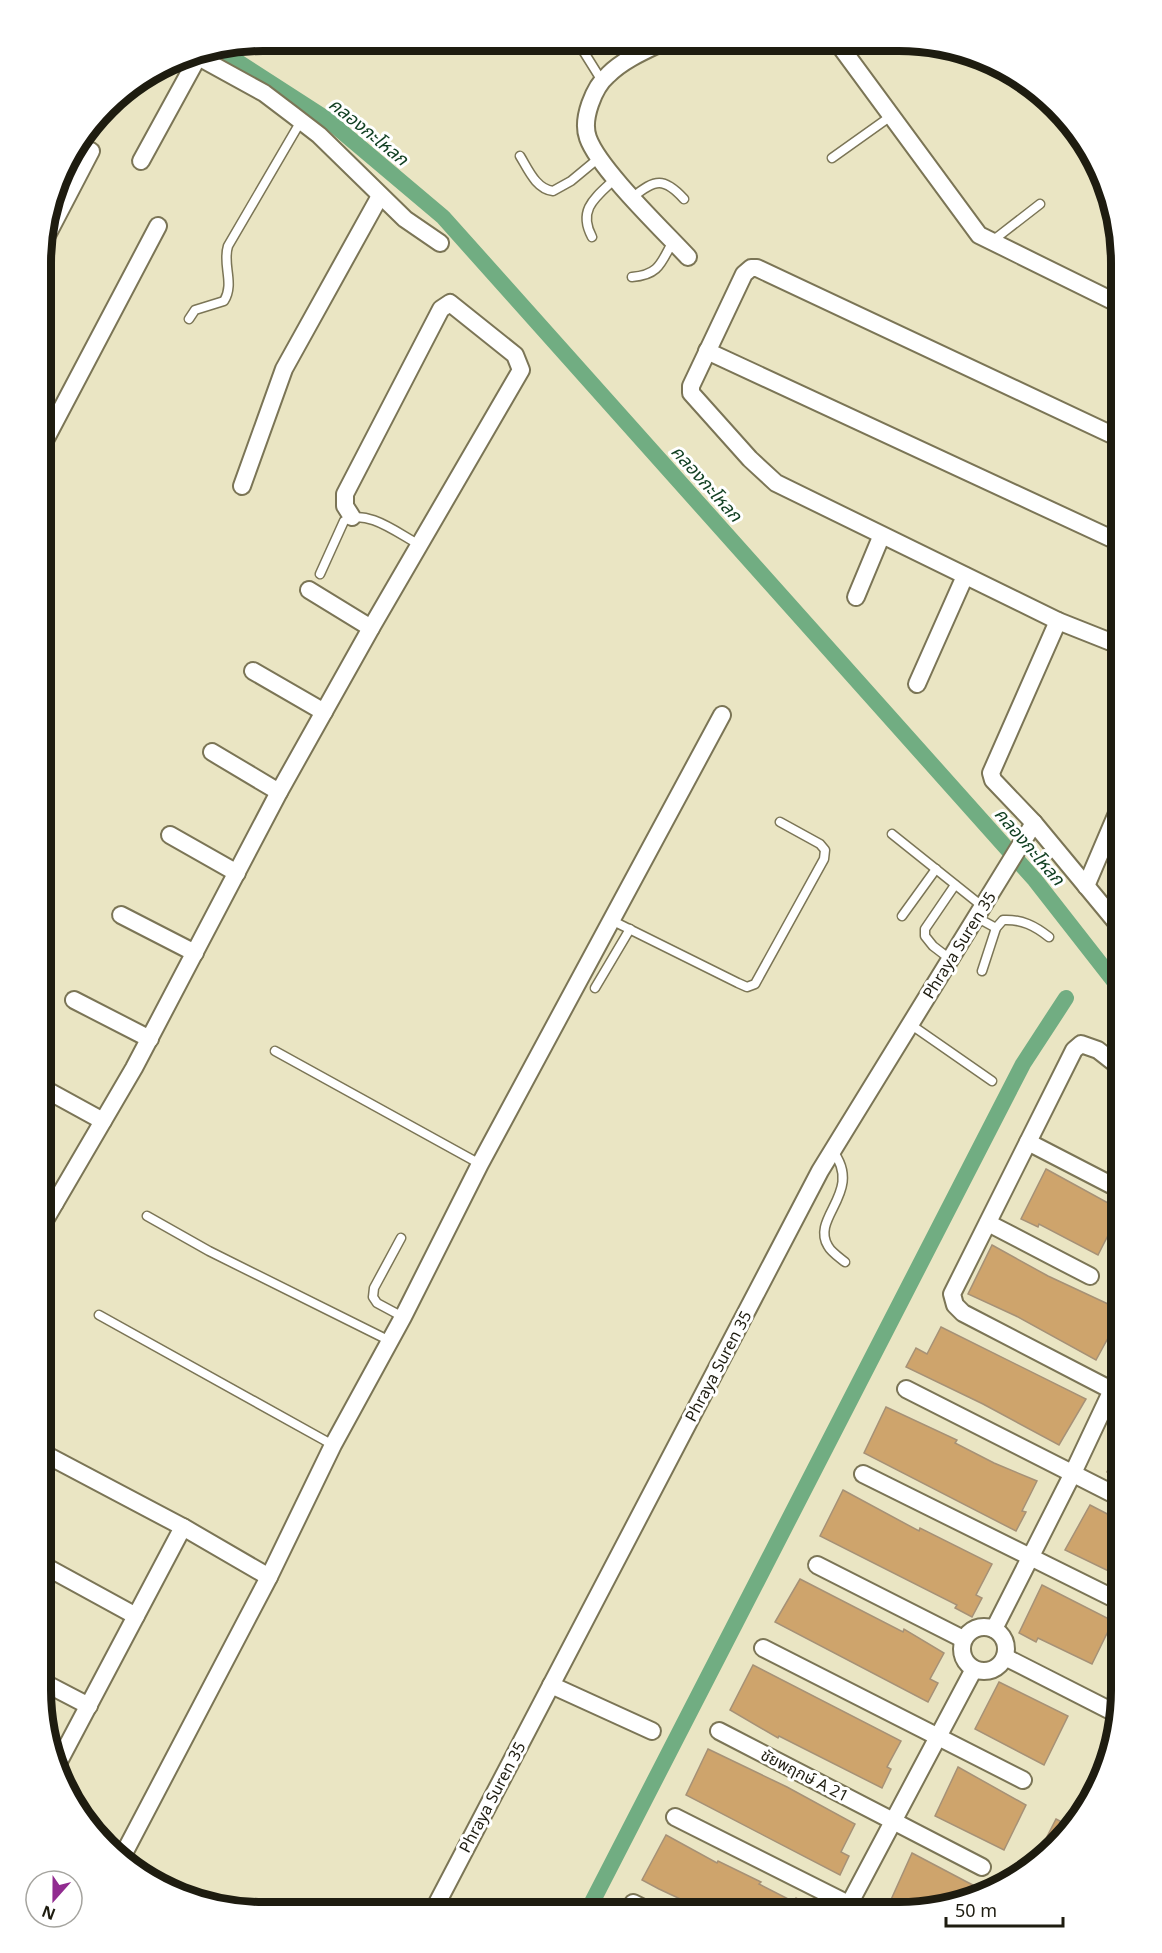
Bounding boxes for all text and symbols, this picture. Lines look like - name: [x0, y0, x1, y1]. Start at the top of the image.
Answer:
- water label: คลองกะโหลก: [324, 92, 415, 171]
- water label: คลองกะโหลก: [666, 440, 749, 527]
- water label: คลองกะโหลก: [990, 802, 1071, 891]
- street label: Phraya Suren 35: [917, 887, 1001, 1003]
- street label: Phraya Suren 35: [680, 1307, 756, 1425]
- street label: Phraya Suren 35: [454, 1738, 530, 1856]
- street label: ชัยพฤกษ์ A 21: [757, 1743, 853, 1807]
- north arrow: [24, 1869, 84, 1929]
- scale bar: [946, 1890, 1063, 1928]
- text: 50 m: [955, 1898, 997, 1922]
- text: N: [39, 1900, 59, 1926]

